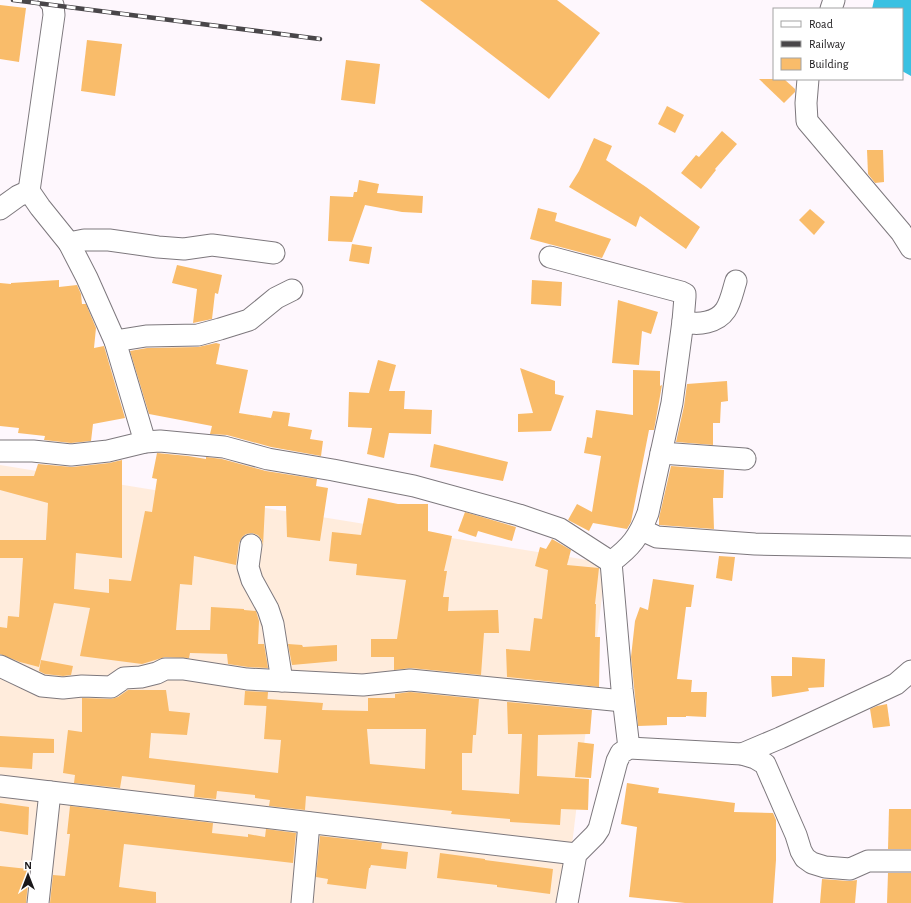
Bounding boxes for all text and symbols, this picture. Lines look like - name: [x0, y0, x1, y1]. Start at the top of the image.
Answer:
- legend: [773, 8, 903, 80]
- text: Road: [809, 18, 833, 30]
- text: Railway: [809, 38, 845, 51]
- text: Building: [809, 58, 849, 70]
- north arrow: [8, 855, 48, 895]
- text: N: [24, 860, 32, 871]

